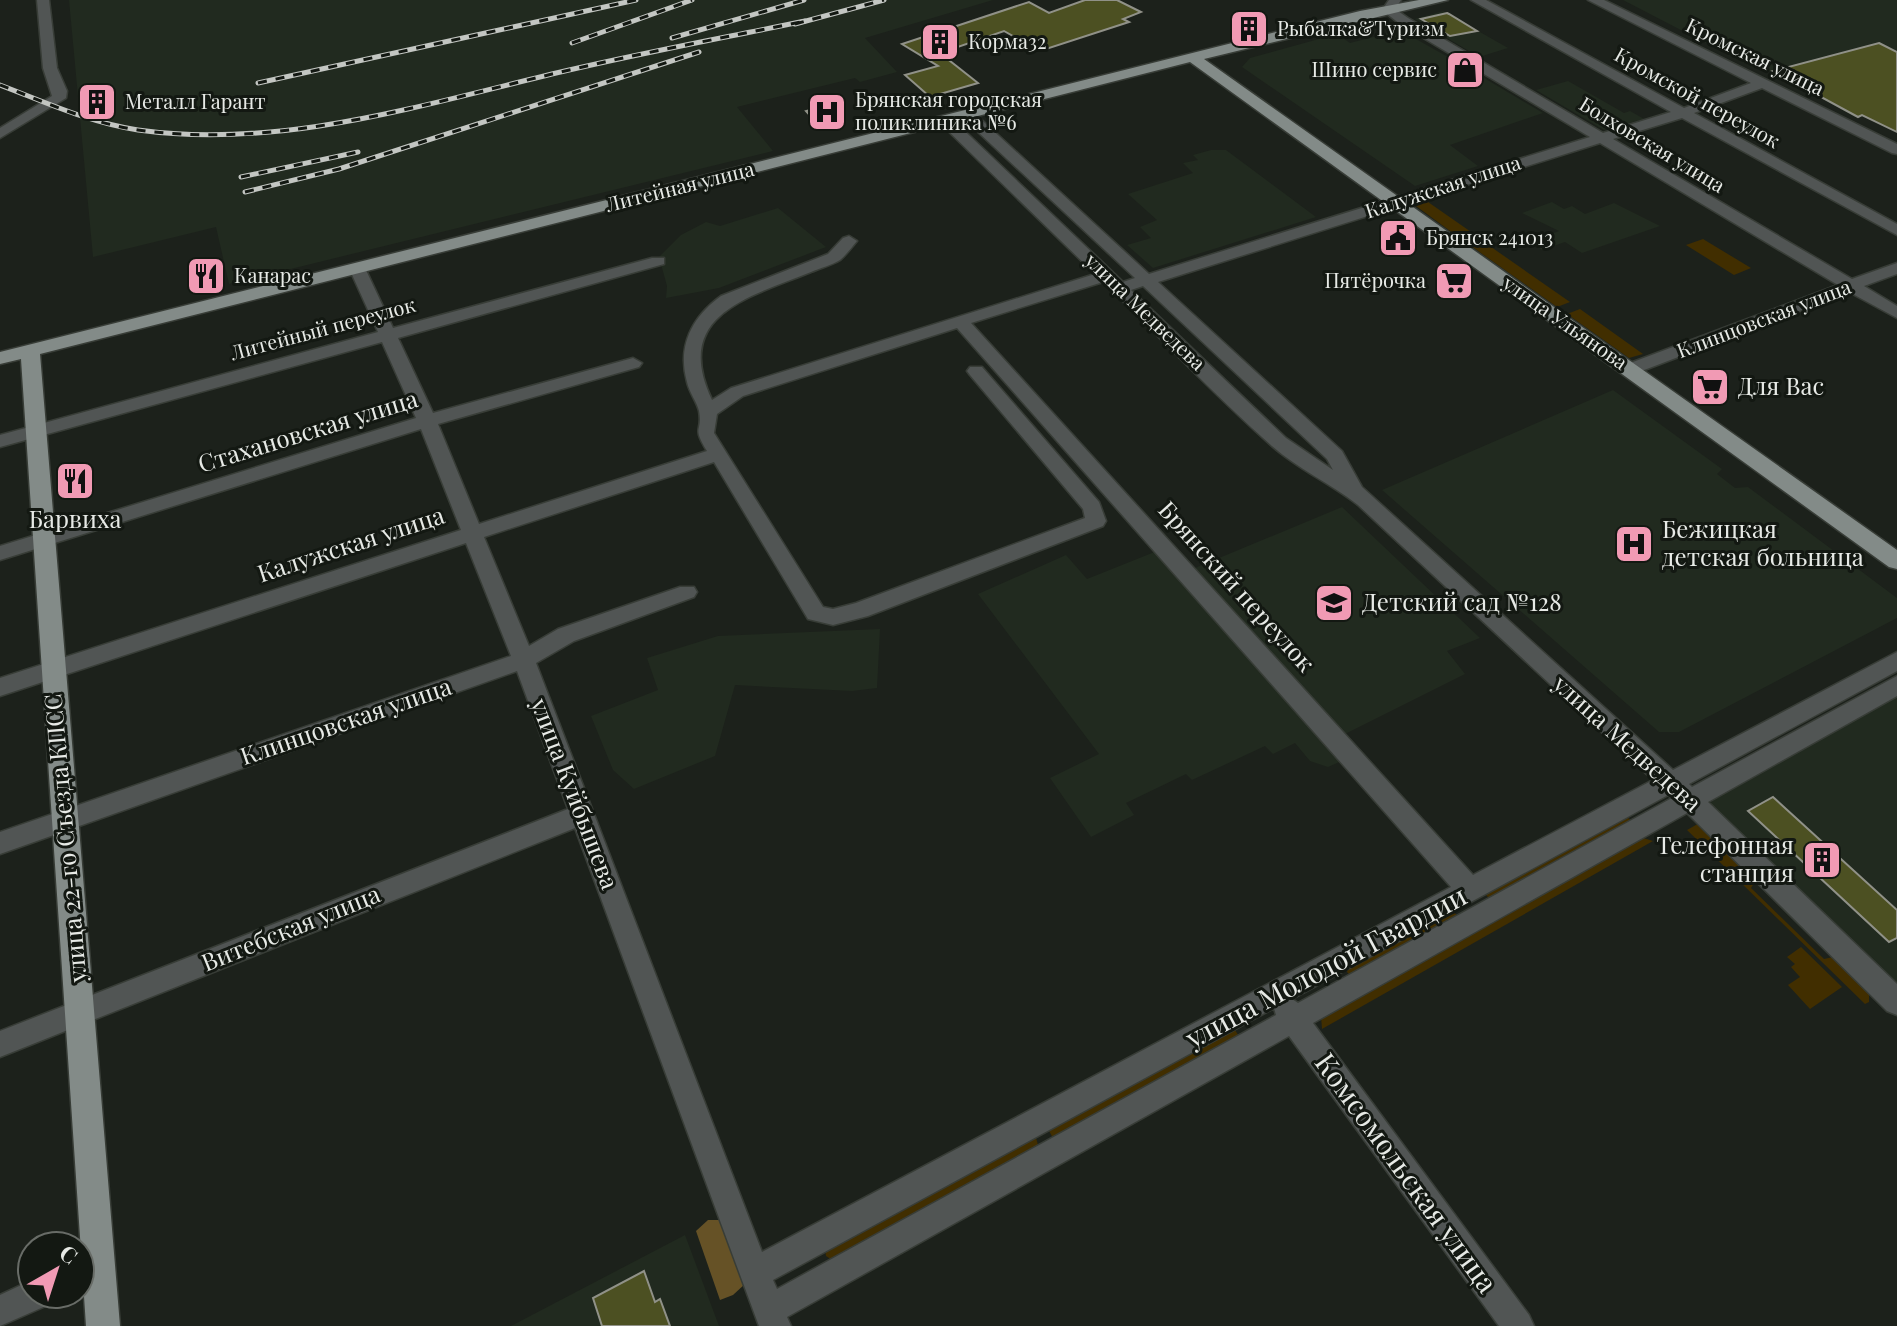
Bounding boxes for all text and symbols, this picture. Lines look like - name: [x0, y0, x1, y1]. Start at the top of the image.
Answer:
- building icon: Рыбалка&Туризм: [1228, 8, 1270, 50]
- street label: Кромская улица: [1682, 10, 1829, 101]
- place label: Рыбалка&Туризм: [1277, 14, 1444, 41]
- building icon: Корма32: [919, 21, 961, 63]
- place label: Корма32: [968, 27, 1047, 54]
- street label: Кромской переулок: [1610, 40, 1786, 154]
- shop icon: Шино сервис: [1444, 49, 1486, 91]
- place label: Шино сервис: [1312, 55, 1437, 82]
- building icon: Металл Гарант: [76, 81, 118, 123]
- place label: Брянская городская поликлиника №6: [855, 85, 1042, 135]
- place label: Металл Гарант: [125, 87, 266, 114]
- street label: Болховская улица: [1575, 90, 1731, 198]
- hospital icon: Брянская городская поликлиника №6: [806, 91, 848, 133]
- street label: Калужская улица: [1361, 148, 1524, 223]
- street label: Литейная улица: [602, 154, 757, 217]
- public building icon: Брянск 241013: [1377, 217, 1419, 259]
- place label: Брянск 241013: [1426, 223, 1553, 250]
- street label: улица Медведева: [1079, 246, 1212, 375]
- restaurant icon: Канарас: [185, 255, 227, 297]
- supermarket icon: Пятёрочка: [1433, 260, 1475, 302]
- place label: Канарас: [234, 261, 311, 288]
- place label: Пятёрочка: [1324, 266, 1426, 293]
- street label: улица Ульянова: [1497, 268, 1634, 375]
- street label: Клинцовская улица: [1672, 272, 1854, 363]
- street label: Литейный переулок: [226, 290, 419, 365]
- supermarket icon: Для Вас: [1689, 366, 1731, 408]
- place label: Для Вас: [1738, 369, 1824, 401]
- street label: Стахановская улица: [194, 381, 421, 479]
- restaurant icon: Барвиха: [54, 460, 96, 502]
- street label: Брянский переулок: [1152, 493, 1323, 678]
- street label: Калужская улица: [253, 498, 448, 588]
- place label: Барвиха: [29, 502, 121, 534]
- place label: Бежицкая детская больница: [1662, 512, 1864, 572]
- hospital icon: Бежицкая детская больница: [1613, 523, 1655, 565]
- school or university icon: Детский сад №128: [1313, 582, 1355, 624]
- place label: Детский сад №128: [1362, 585, 1562, 617]
- street label: улица Медведева: [1547, 667, 1709, 818]
- street label: Клинцовская улица: [235, 669, 455, 771]
- street label: улица 22-го Съезда КПСС: [35, 692, 93, 985]
- street label: улица Куйбышева: [524, 692, 627, 893]
- place label: Телефонная станция: [1656, 828, 1794, 888]
- building icon: Телефонная станция: [1801, 839, 1843, 881]
- street label: улица Молодой Гвардии: [1177, 876, 1472, 1056]
- street label: Витебская улица: [196, 877, 384, 978]
- street label: Комсомольская улица: [1308, 1045, 1507, 1299]
- north arrow: [16, 1230, 96, 1310]
- text: С: [54, 1237, 85, 1270]

